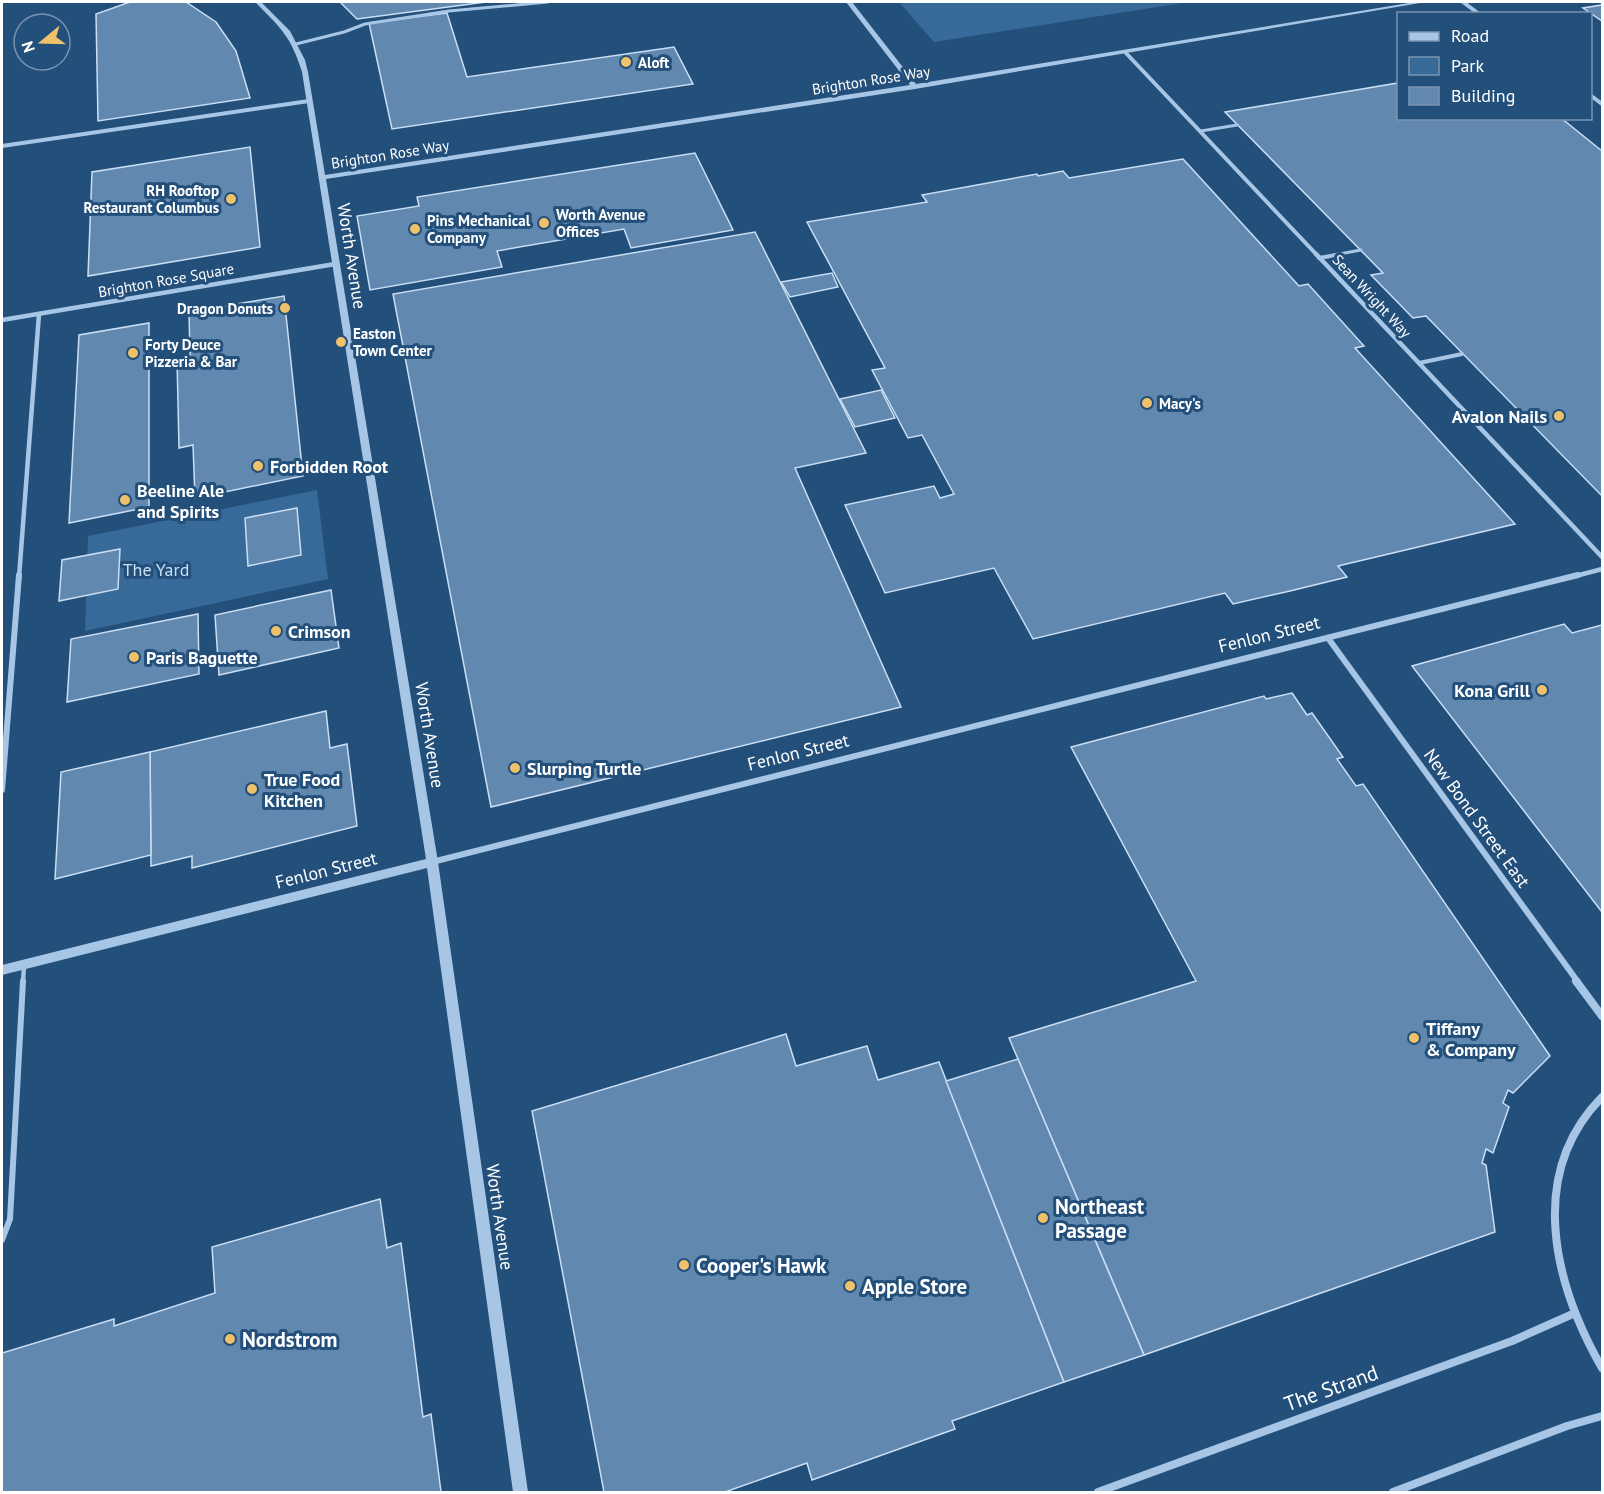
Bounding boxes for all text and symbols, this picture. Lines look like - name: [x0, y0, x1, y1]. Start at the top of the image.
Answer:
- north arrow: [12, 12, 72, 72]
- legend: [1397, 12, 1592, 120]
- text: Road: [1451, 24, 1489, 47]
- text: N: [17, 39, 39, 55]
- place label: Aloft: [638, 53, 670, 72]
- text: Park: [1451, 54, 1484, 77]
- marker: Aloft: [619, 55, 633, 69]
- street label: Brighton Rose Way: [811, 61, 931, 99]
- text: Building: [1451, 84, 1515, 107]
- street label: Brighton Rose Way: [330, 135, 450, 173]
- place label: RH Rooftop Restaurant Columbus: [83, 181, 219, 217]
- marker: RH Rooftop Restaurant Columbus: [224, 192, 238, 206]
- street label: Worth Avenue: [332, 201, 372, 311]
- place label: Worth Avenue Offices: [556, 205, 646, 241]
- place label: Pins Mechanical Company: [427, 211, 531, 247]
- marker: Worth Avenue Offices: [537, 216, 551, 230]
- marker: Pins Mechanical Company: [408, 222, 422, 236]
- street label: Sean Wright Way: [1329, 250, 1415, 342]
- street label: Brighton Rose Square: [97, 259, 235, 301]
- place label: Dragon Donuts: [177, 299, 273, 318]
- marker: Dragon Donuts: [278, 301, 292, 315]
- place label: Easton Town Center: [353, 324, 433, 360]
- place label: Forty Deuce Pizzeria & Bar: [145, 335, 238, 371]
- marker: Easton Town Center: [334, 335, 348, 349]
- marker: Forty Deuce Pizzeria & Bar: [126, 346, 140, 360]
- place label: Macy's: [1159, 394, 1201, 413]
- marker: Macy's: [1140, 396, 1154, 410]
- place label: Avalon Nails: [1452, 405, 1547, 428]
- marker: Avalon Nails: [1552, 409, 1566, 423]
- place label: Forbidden Root: [270, 455, 389, 478]
- marker: Forbidden Root: [251, 459, 265, 473]
- place label: Beeline Ale and Spirits: [137, 479, 224, 523]
- marker: Beeline Ale and Spirits: [118, 493, 132, 507]
- park label: The Yard: [123, 558, 189, 581]
- street label: Fenlon Street: [1216, 610, 1322, 658]
- place label: Crimson: [288, 620, 351, 643]
- marker: Crimson: [269, 624, 283, 638]
- place label: Paris Baguette: [146, 646, 258, 669]
- marker: Paris Baguette: [127, 650, 141, 664]
- place label: Kona Grill: [1454, 679, 1531, 702]
- street label: Worth Avenue: [410, 680, 450, 790]
- marker: Kona Grill: [1535, 683, 1549, 697]
- street label: Fenlon Street: [745, 728, 851, 776]
- street label: New Bond Street East: [1419, 744, 1535, 892]
- place label: Slurping Turtle: [527, 757, 641, 780]
- marker: Slurping Turtle: [508, 761, 522, 775]
- place label: True Food Kitchen: [264, 768, 340, 812]
- marker: True Food Kitchen: [245, 782, 259, 796]
- street label: Fenlon Street: [273, 846, 379, 894]
- place label: Tiffany & Company: [1426, 1017, 1516, 1061]
- marker: Tiffany & Company: [1407, 1031, 1421, 1045]
- street label: Worth Avenue: [481, 1162, 519, 1272]
- place label: Northeast Passage: [1055, 1193, 1145, 1244]
- marker: Northeast Passage: [1036, 1211, 1050, 1225]
- place label: Cooper's Hawk: [696, 1252, 827, 1279]
- marker: Cooper's Hawk: [677, 1258, 691, 1272]
- place label: Apple Store: [862, 1273, 967, 1300]
- marker: Apple Store: [843, 1279, 857, 1293]
- place label: Nordstrom: [242, 1326, 338, 1353]
- marker: Nordstrom: [223, 1332, 237, 1346]
- street label: The Strand: [1280, 1359, 1382, 1417]

